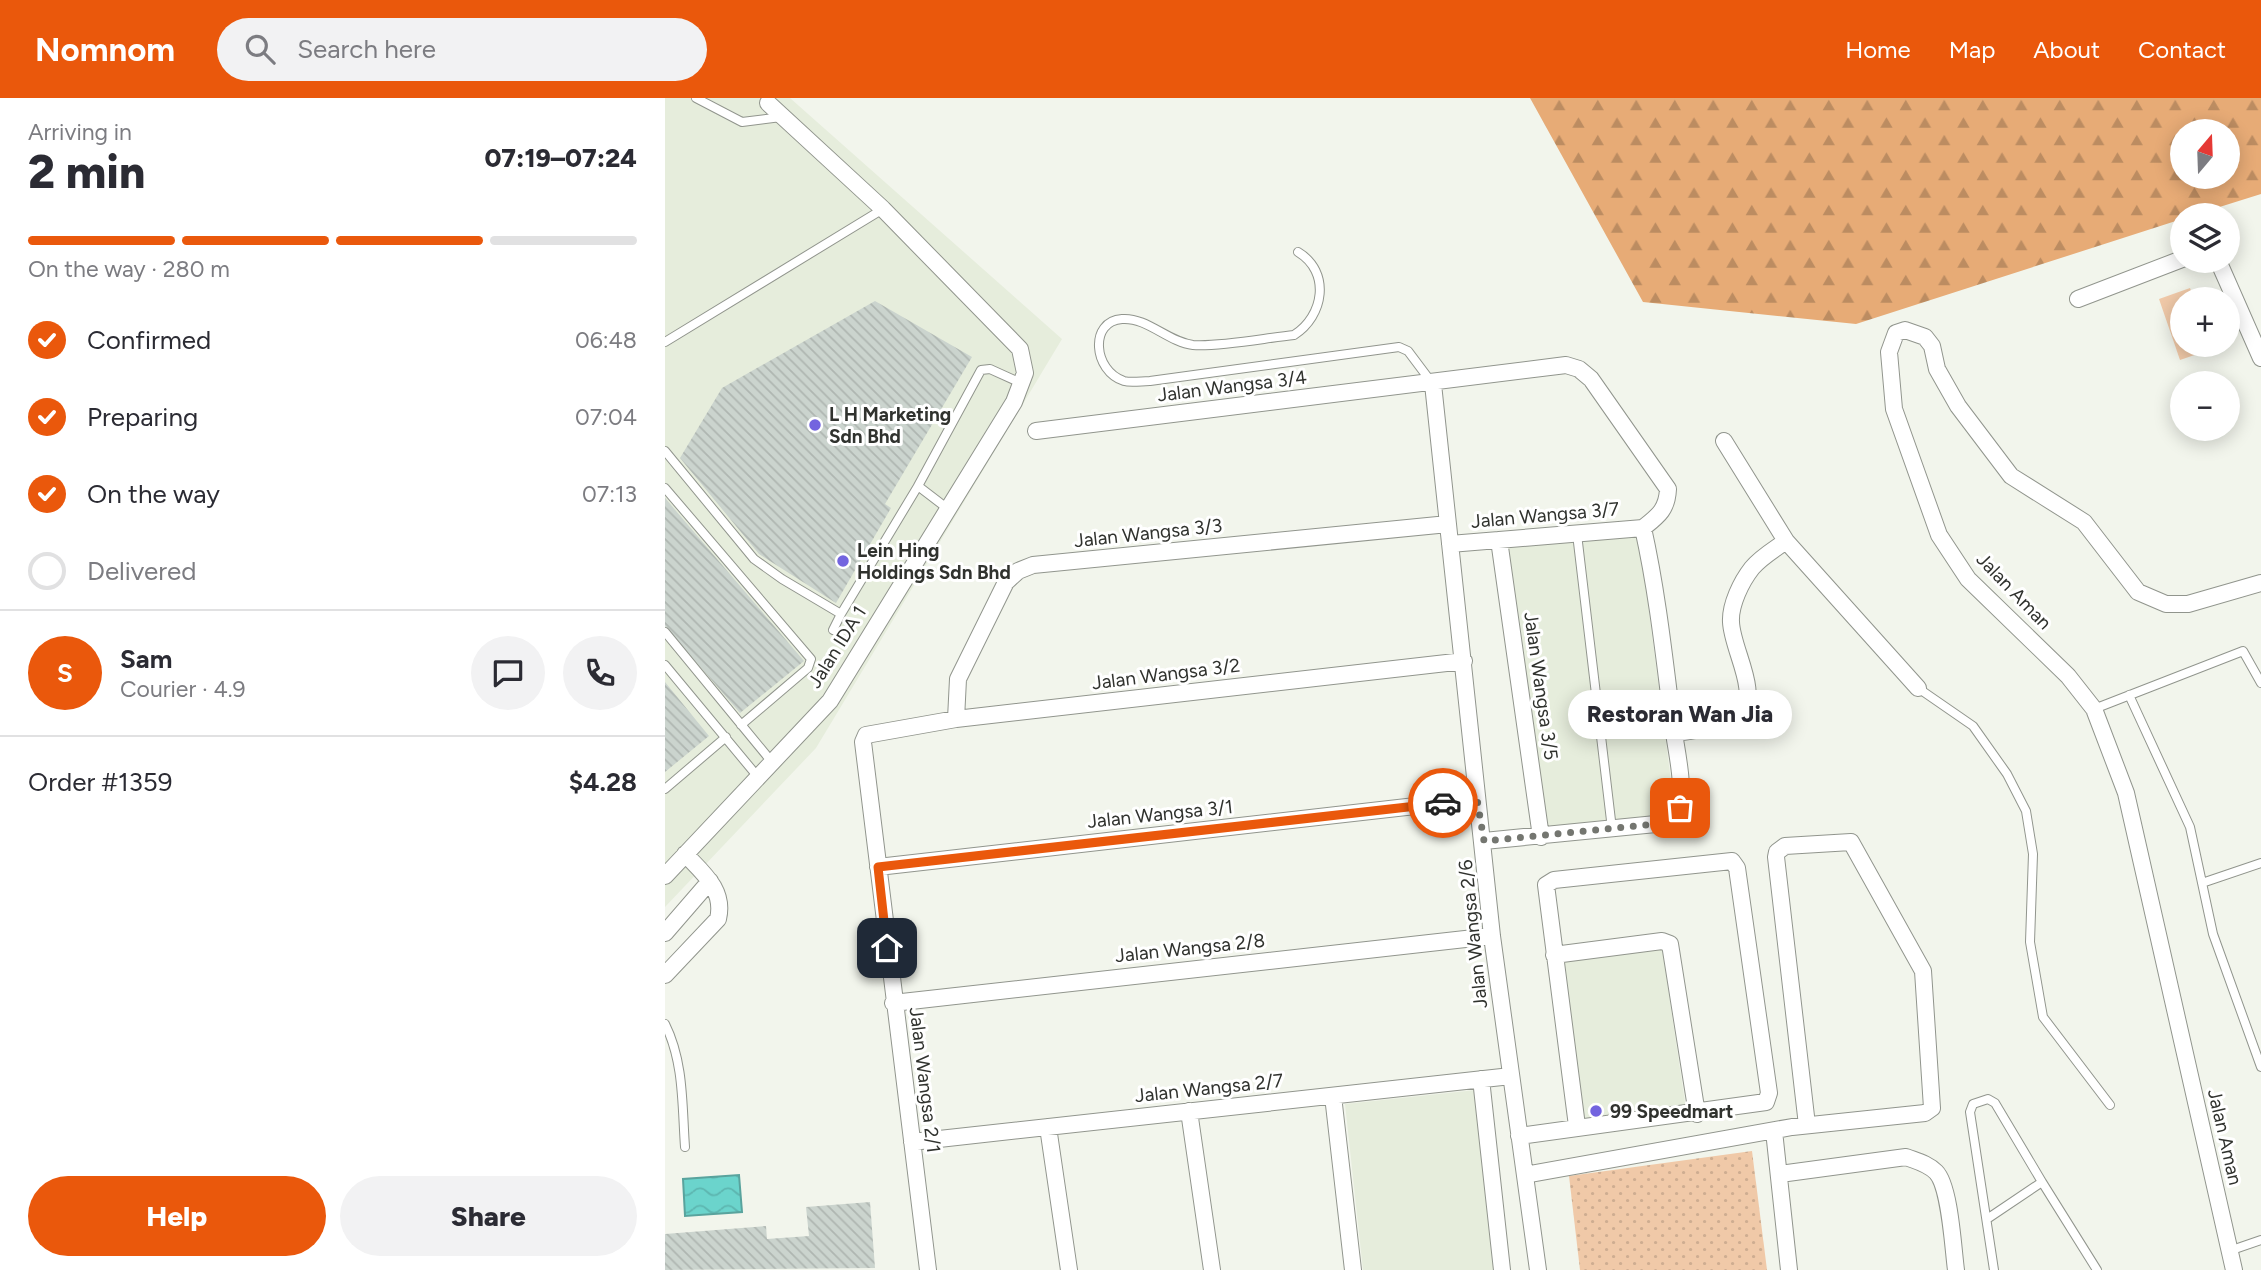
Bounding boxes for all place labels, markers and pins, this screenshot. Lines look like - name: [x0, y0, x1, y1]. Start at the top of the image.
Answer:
- place label: L H Marketing Sdn Bhd: [829, 403, 951, 448]
- marker: L H Marketing Sdn Bhd: [807, 417, 823, 433]
- place label: Lein Hing Holdings Sdn Bhd: [857, 539, 1011, 584]
- marker: Lein Hing Holdings Sdn Bhd: [835, 553, 851, 569]
- callout: Restoran Wan Jia: [1568, 689, 1792, 738]
- pin: [1650, 778, 1710, 838]
- pin: [857, 918, 917, 978]
- place label: 99 Speedmart: [1610, 1100, 1734, 1123]
- marker: 99 Speedmart: [1588, 1103, 1604, 1119]

